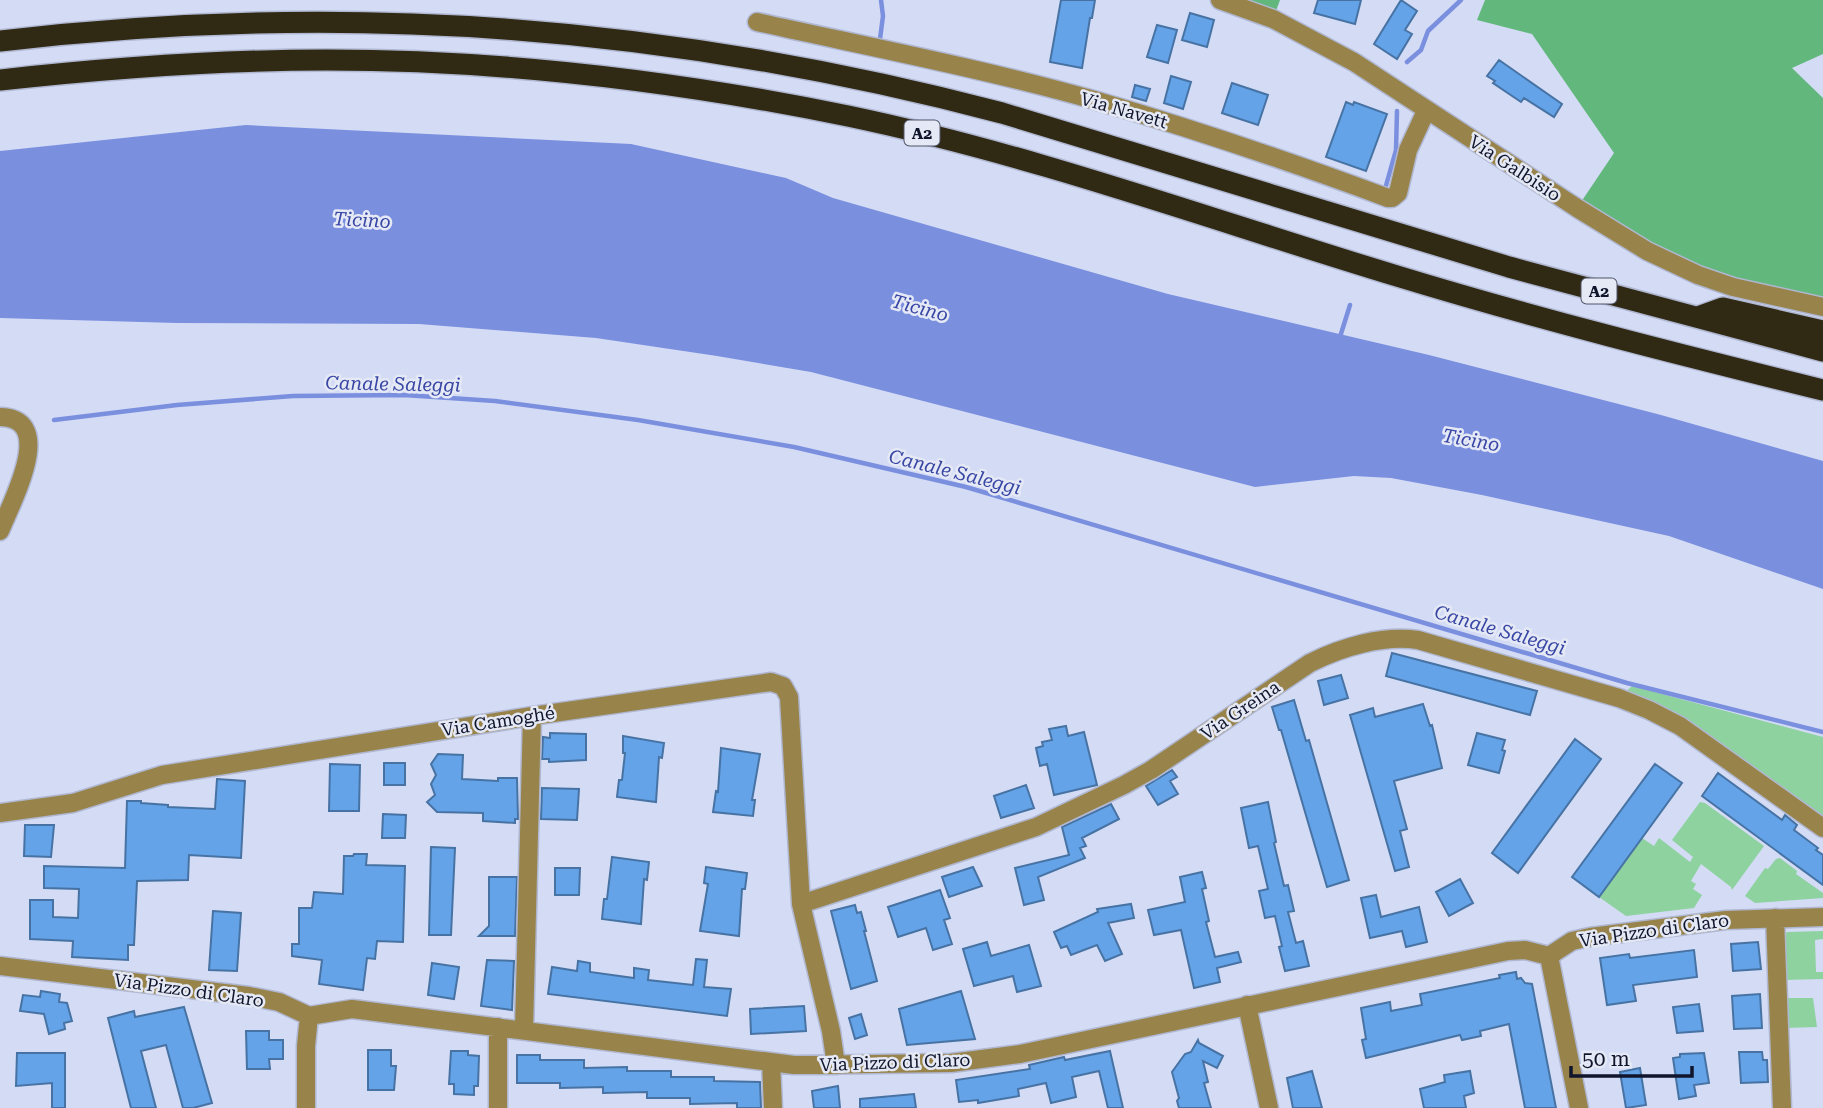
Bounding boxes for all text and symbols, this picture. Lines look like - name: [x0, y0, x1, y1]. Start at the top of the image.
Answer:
- street label: Via Navett: [1078, 88, 1170, 133]
- road number: A2: [904, 120, 940, 146]
- street label: Via Galbisio: [1465, 131, 1565, 205]
- water label: Ticino: [333, 207, 391, 233]
- road number: A2: [1582, 278, 1616, 304]
- water label: Ticino: [889, 289, 951, 327]
- water label: Canale Saleggi: [325, 371, 461, 397]
- water label: Ticino: [1441, 424, 1501, 456]
- water label: Canale Saleggi: [887, 444, 1023, 500]
- water label: Canale Saleggi: [1432, 600, 1568, 660]
- street label: Via Greina: [1196, 676, 1284, 744]
- street label: Via Camoghé: [440, 702, 556, 740]
- street label: Via Pizzo di Claro: [1578, 909, 1730, 951]
- street label: Via Pizzo di Claro: [113, 969, 265, 1011]
- scale bar: [1571, 1034, 1692, 1078]
- text: 50 m: [1582, 1047, 1630, 1071]
- street label: Via Pizzo di Claro: [819, 1049, 971, 1075]

